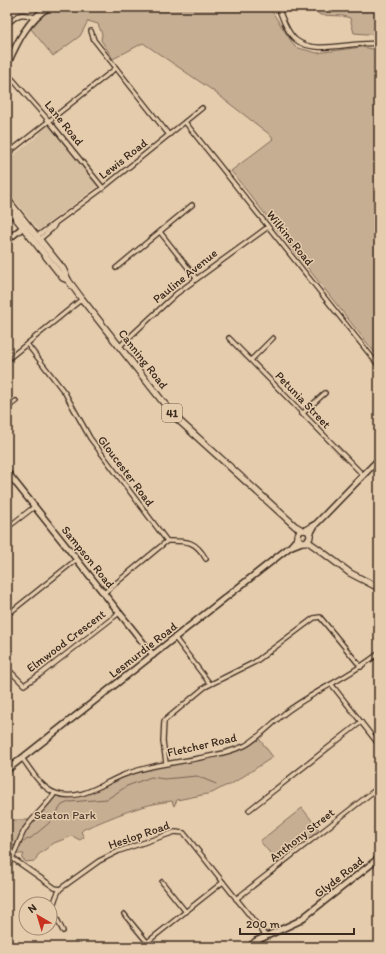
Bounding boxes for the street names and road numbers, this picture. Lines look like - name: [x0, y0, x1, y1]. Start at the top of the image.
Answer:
- street label: Lane Road: [42, 98, 87, 149]
- street label: Lewis Road: [96, 136, 150, 182]
- street label: Wilkins Road: [264, 208, 317, 269]
- street label: Pauline Avenue: [150, 246, 220, 306]
- street label: Canning Road: [115, 326, 171, 392]
- street label: Petunia Street: [272, 369, 334, 432]
- road number: 41: [162, 404, 182, 422]
- street label: Gloucester Road: [95, 433, 157, 509]
- street label: Sampson Road: [59, 523, 118, 591]
- street label: Elmwood Crescent: [24, 607, 109, 675]
- street label: Lesmurdie Road: [106, 619, 180, 681]
- street label: Fletcher Road: [166, 730, 239, 760]
- street label: Anthony Street: [267, 805, 338, 865]
- street label: Heslop Road: [106, 818, 172, 852]
- street label: Glyde Road: [312, 853, 367, 901]

